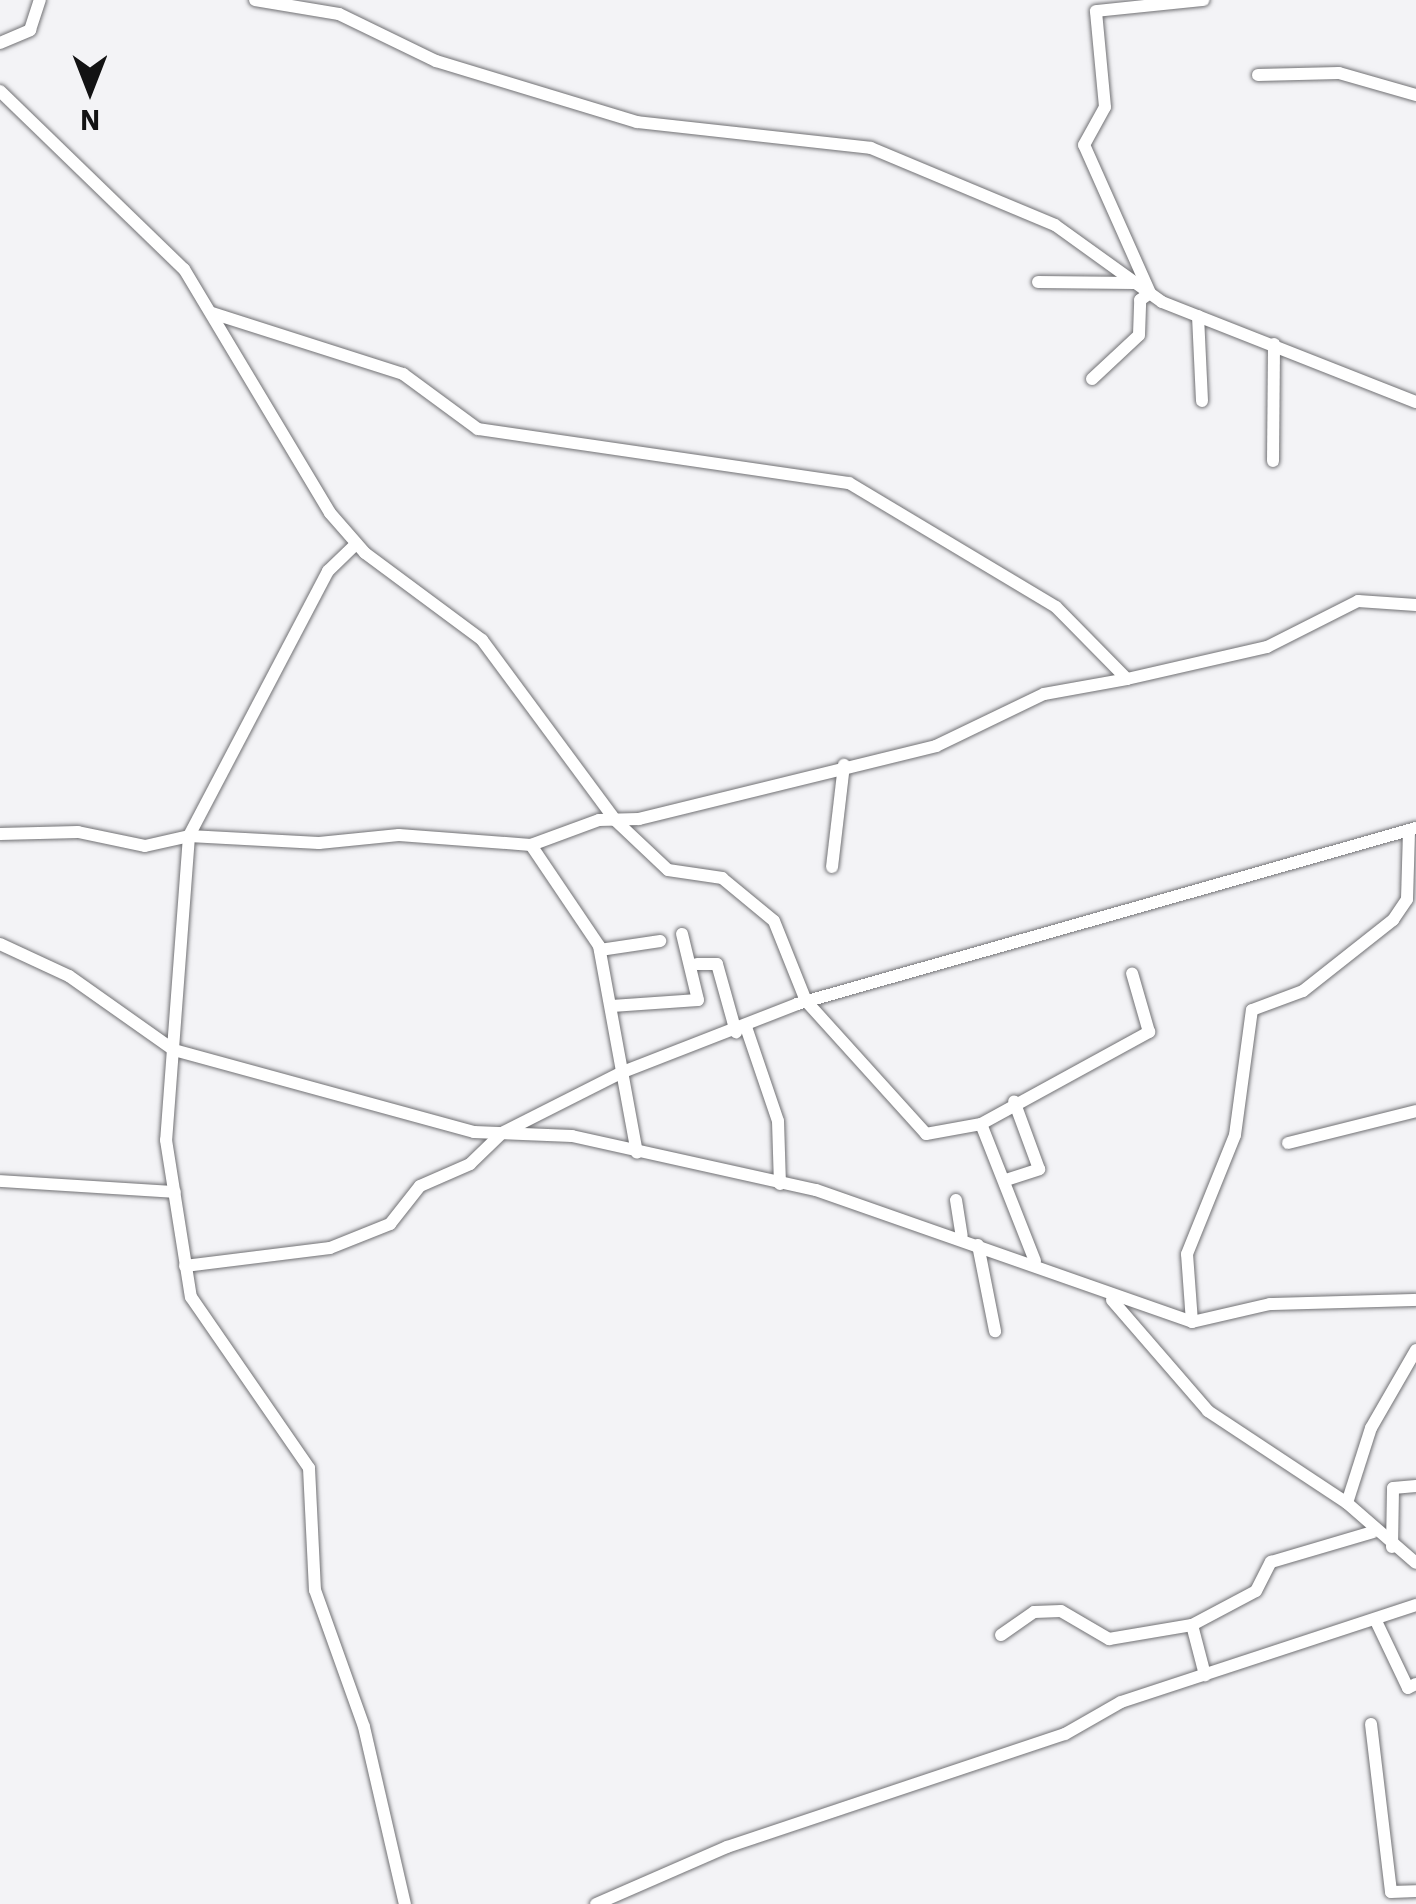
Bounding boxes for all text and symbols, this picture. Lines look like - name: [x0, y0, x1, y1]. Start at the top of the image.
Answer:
- north arrow: [40, 40, 140, 140]
- text: N: [80, 102, 100, 139]

